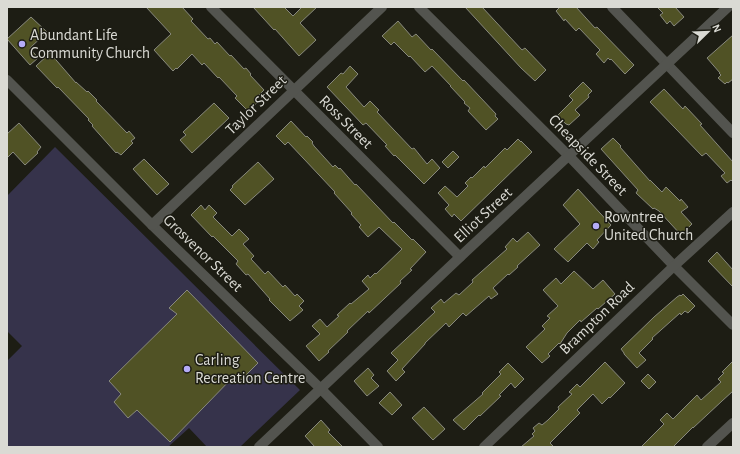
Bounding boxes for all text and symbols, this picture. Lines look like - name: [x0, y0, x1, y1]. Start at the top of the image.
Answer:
- north arrow: [688, 12, 728, 52]
- text: N: [710, 23, 723, 34]
- place label: Abundant Life Community Church: [30, 27, 150, 62]
- marker: Abundant Life Community Church: [17, 39, 27, 49]
- street label: Taylor Street: [222, 72, 290, 139]
- street label: Ross Street: [316, 92, 376, 152]
- street label: Cheapside Street: [546, 112, 630, 198]
- street label: Elliot Street: [451, 184, 515, 246]
- place label: Rowntree United Church: [604, 209, 693, 243]
- street label: Grosvenor Street: [160, 211, 246, 295]
- marker: Rowntree United Church: [591, 221, 601, 231]
- street label: Brampton Road: [557, 279, 637, 357]
- place label: Carling Recreation Centre: [195, 352, 305, 386]
- marker: Carling Recreation Centre: [182, 364, 192, 374]

